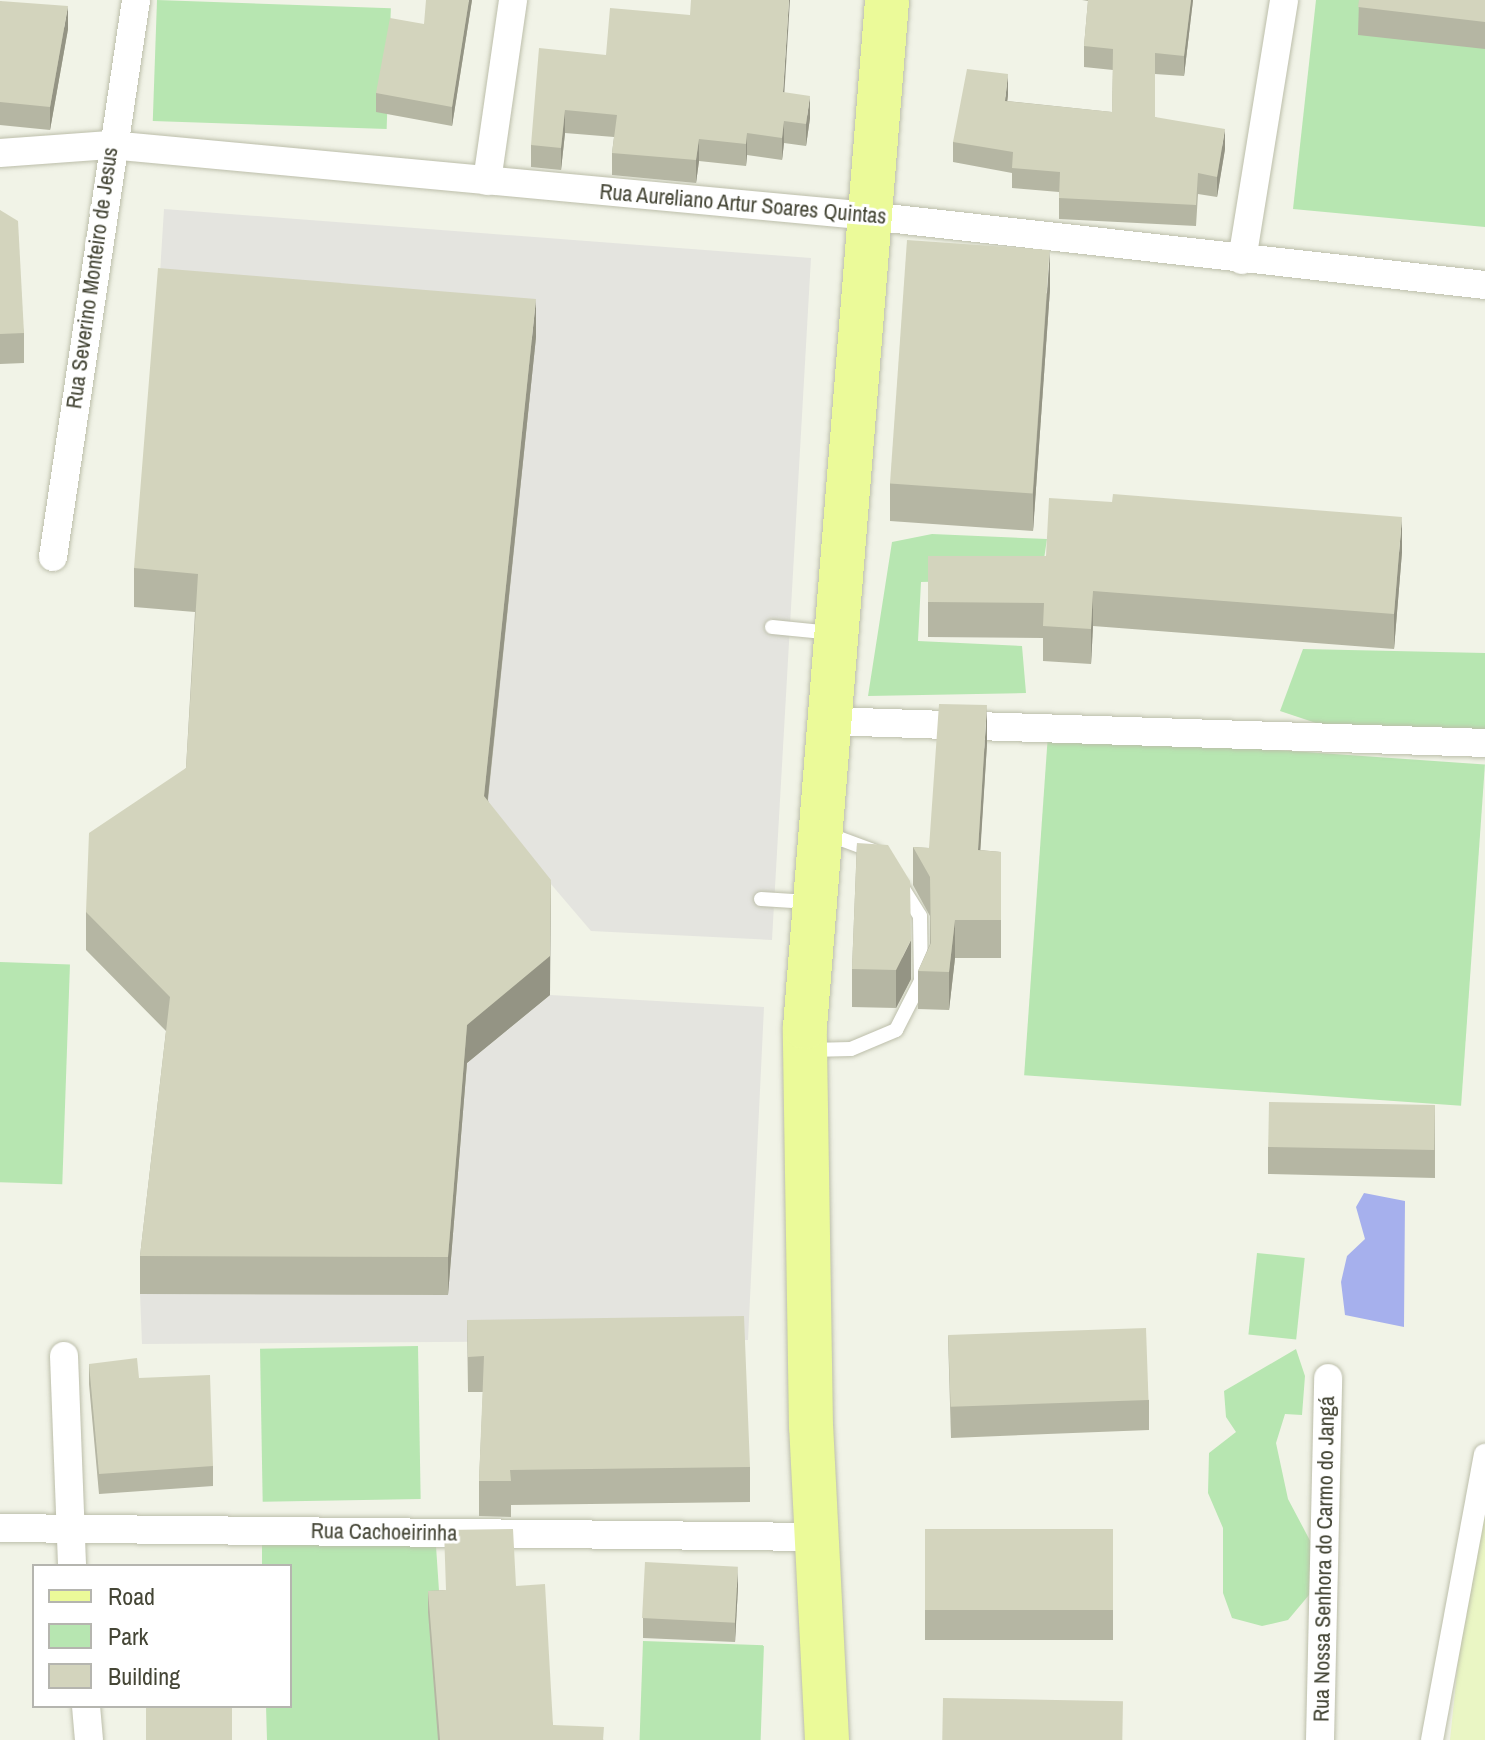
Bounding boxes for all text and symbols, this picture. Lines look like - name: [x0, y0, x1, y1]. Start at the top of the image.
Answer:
- street label: Rua Severino Monteiro de Jesus: [61, 146, 123, 410]
- street label: Rua Aureliano Artur Soares Quintas: [597, 178, 889, 230]
- street label: Rua Nossa Senhora do Carmo do Jangá: [1308, 1396, 1340, 1722]
- street label: Rua Cachoeirinha: [311, 1518, 457, 1546]
- legend: [32, 1564, 292, 1708]
- text: Road: [108, 1580, 155, 1612]
- text: Park: [108, 1620, 148, 1652]
- text: Building: [108, 1660, 180, 1692]

